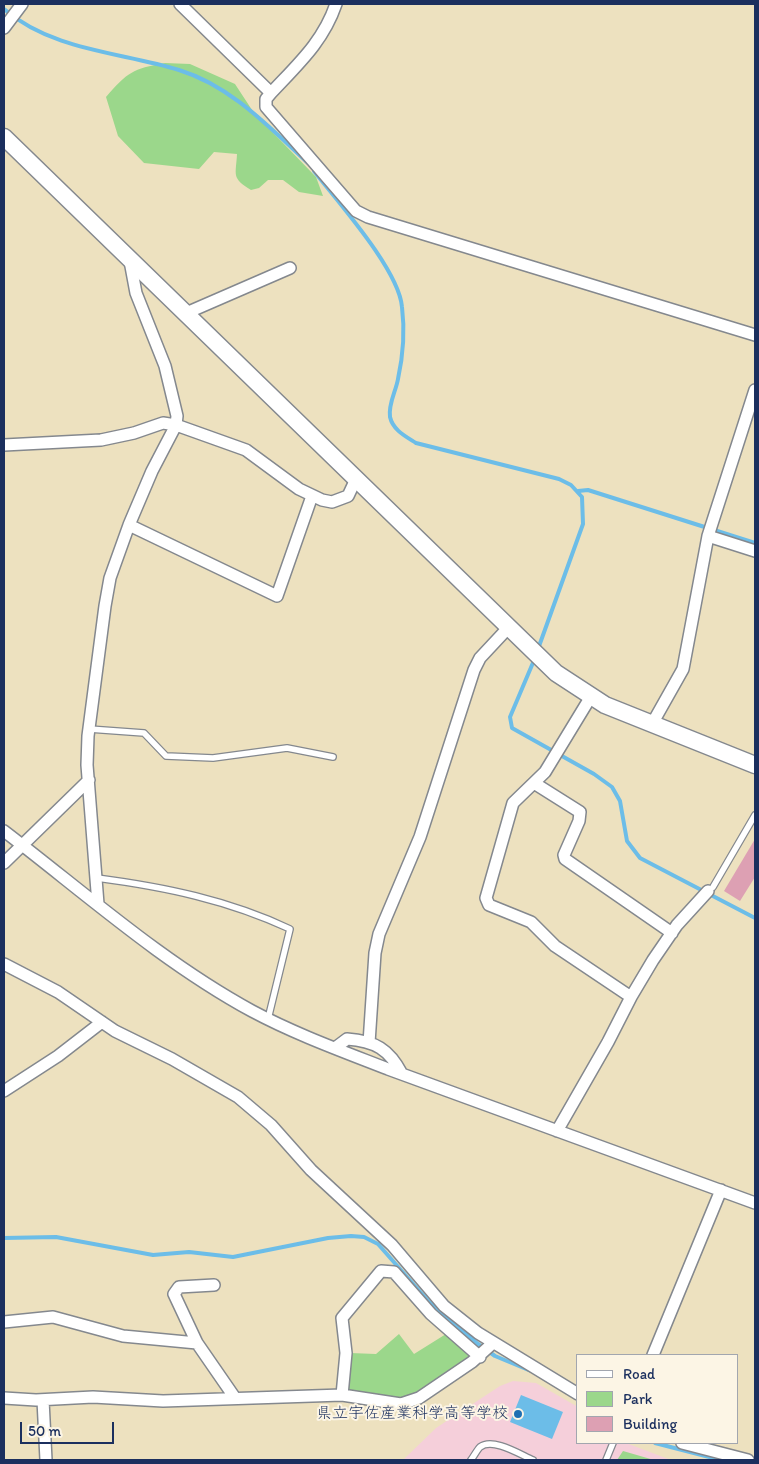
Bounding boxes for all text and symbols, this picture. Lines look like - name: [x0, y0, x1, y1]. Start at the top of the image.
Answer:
- legend: [576, 1354, 739, 1444]
- text: Road: [623, 1365, 655, 1383]
- text: Park: [623, 1390, 653, 1408]
- place label: 県立宇佐産業科学高等学校: [316, 1404, 508, 1424]
- marker: 県立宇佐産業科学高等学校: [512, 1408, 524, 1420]
- scale bar: [22, 1412, 116, 1444]
- text: Building: [623, 1415, 677, 1433]
- text: 50 m: [28, 1422, 61, 1440]

